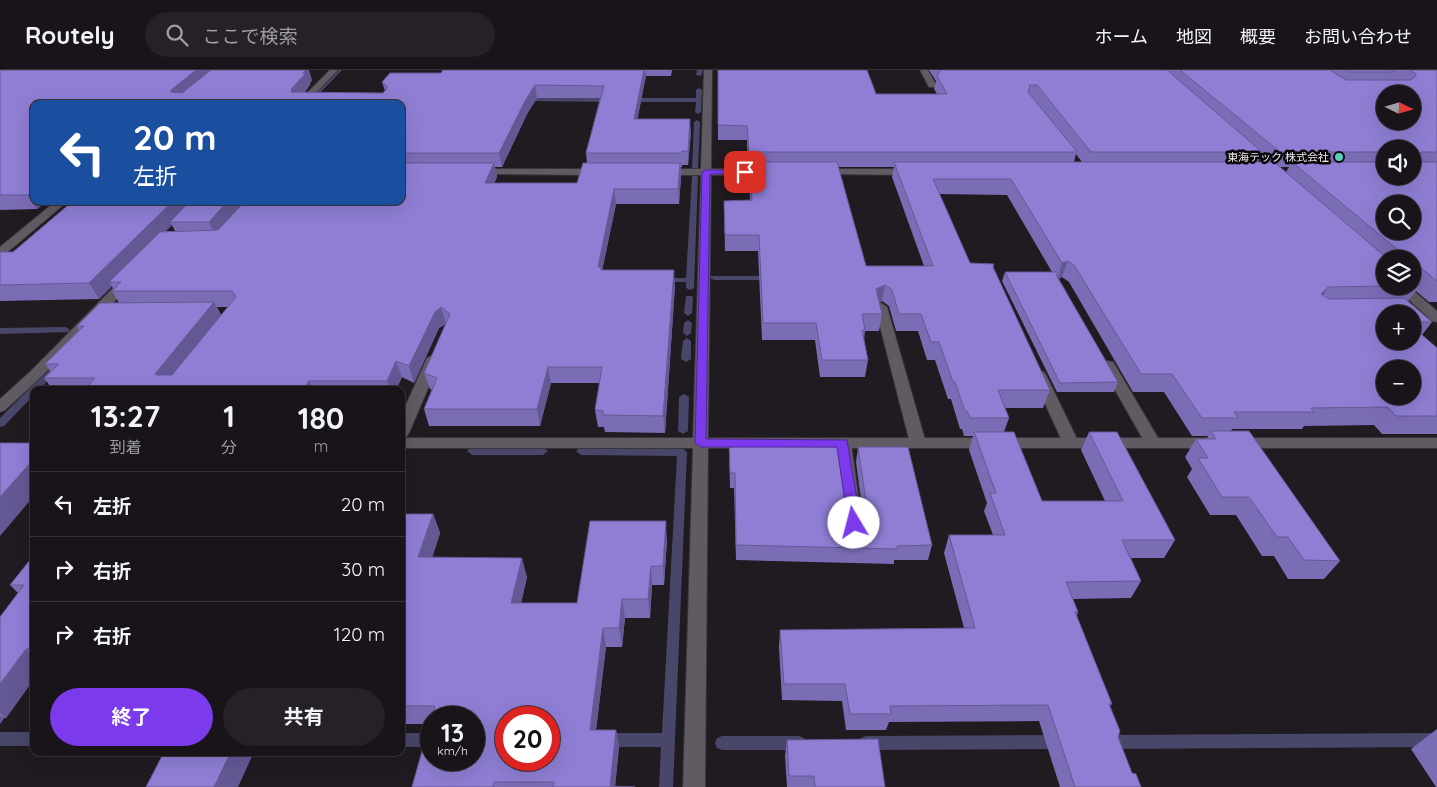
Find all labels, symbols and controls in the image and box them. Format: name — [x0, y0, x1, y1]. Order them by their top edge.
search box — [145, 12, 495, 57]
text: Routely — [25, 20, 115, 50]
icon: search — [163, 21, 191, 49]
text: ここで検索 — [203, 24, 298, 48]
text: ホーム — [1095, 25, 1148, 48]
text: 地図 — [1176, 25, 1212, 48]
text: 概要 — [1240, 25, 1276, 48]
text: お問い合わせ — [1304, 25, 1412, 48]
north arrow — [1376, 85, 1421, 130]
map controls — [1376, 85, 1421, 405]
text: 20 m — [133, 115, 216, 159]
icon: left — [50, 120, 115, 185]
button: sound — [1376, 140, 1421, 185]
place label: 東海テック 株式会社 — [1227, 150, 1329, 164]
pin — [724, 151, 766, 193]
marker: 東海テック 株式会社 — [1333, 151, 1345, 163]
icon: arrive — [731, 158, 759, 186]
text: 左折 — [133, 162, 177, 190]
button: search — [1376, 195, 1421, 240]
button: layers — [1376, 250, 1421, 295]
button: + — [1376, 305, 1421, 350]
button: − — [1376, 360, 1421, 405]
text: 13:27 — [91, 397, 160, 435]
text: 1 — [223, 397, 235, 435]
text: 180 — [298, 399, 344, 437]
text: m — [314, 436, 328, 456]
text: 到着 — [109, 437, 142, 457]
text: 分 — [221, 437, 237, 457]
icon: left — [50, 490, 78, 518]
text: 20 m — [341, 492, 385, 516]
text: 左折 — [93, 494, 131, 518]
position arrow — [827, 496, 879, 548]
icon: right — [50, 555, 78, 583]
text: 30 m — [341, 557, 385, 581]
text: 右折 — [93, 559, 131, 583]
icon: right — [50, 620, 78, 648]
text: 120 m — [334, 622, 385, 646]
text: 右折 — [93, 624, 131, 648]
button: 終了 — [50, 688, 213, 746]
button: 共有 — [223, 688, 385, 746]
speed limit sign: 20 — [495, 706, 560, 771]
text: 13 — [441, 717, 464, 748]
text: km/h — [437, 743, 468, 758]

